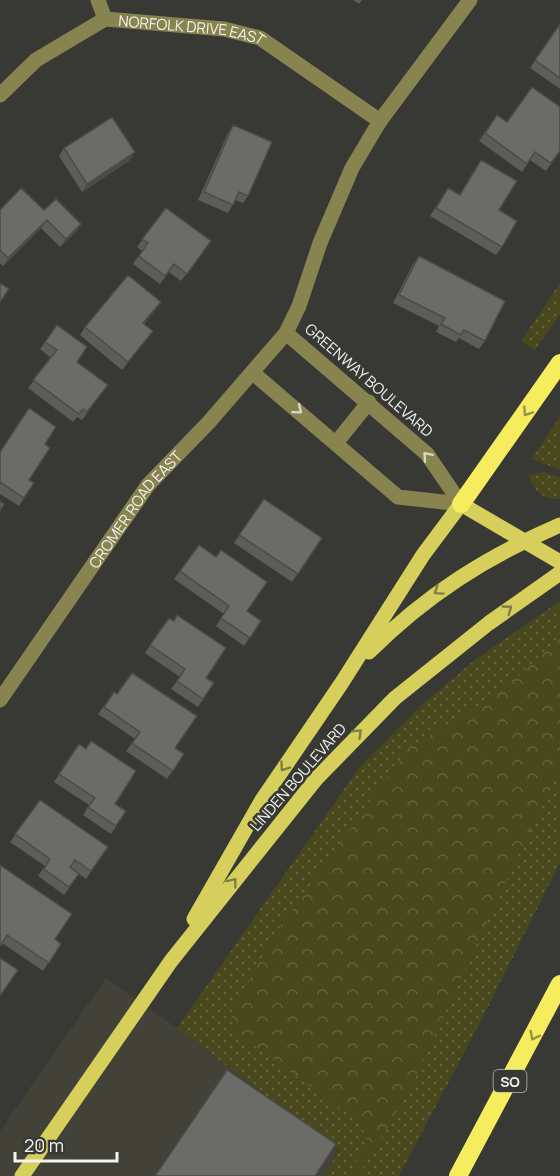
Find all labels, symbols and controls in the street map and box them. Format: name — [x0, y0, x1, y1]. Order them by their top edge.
street label: NORFOLK DRIVE EAST — [118, 10, 270, 49]
street label: GREENWAY BOULEVARD — [300, 318, 438, 442]
one-way arrow — [291, 403, 302, 414]
one-way arrow — [523, 405, 534, 416]
street label: CROMER ROAD EAST — [83, 446, 187, 572]
one-way arrow — [423, 453, 434, 463]
one-way arrow — [433, 584, 444, 595]
one-way arrow — [502, 605, 513, 616]
street label: LINDEN BOULEVARD — [245, 718, 351, 836]
one-way arrow — [352, 729, 362, 740]
one-way arrow — [280, 760, 291, 771]
one-way arrow — [226, 878, 237, 889]
one-way arrow — [529, 1030, 541, 1041]
road number: SO — [494, 1070, 526, 1092]
scale bar — [15, 1125, 117, 1163]
text: 20 m — [24, 1133, 64, 1157]

